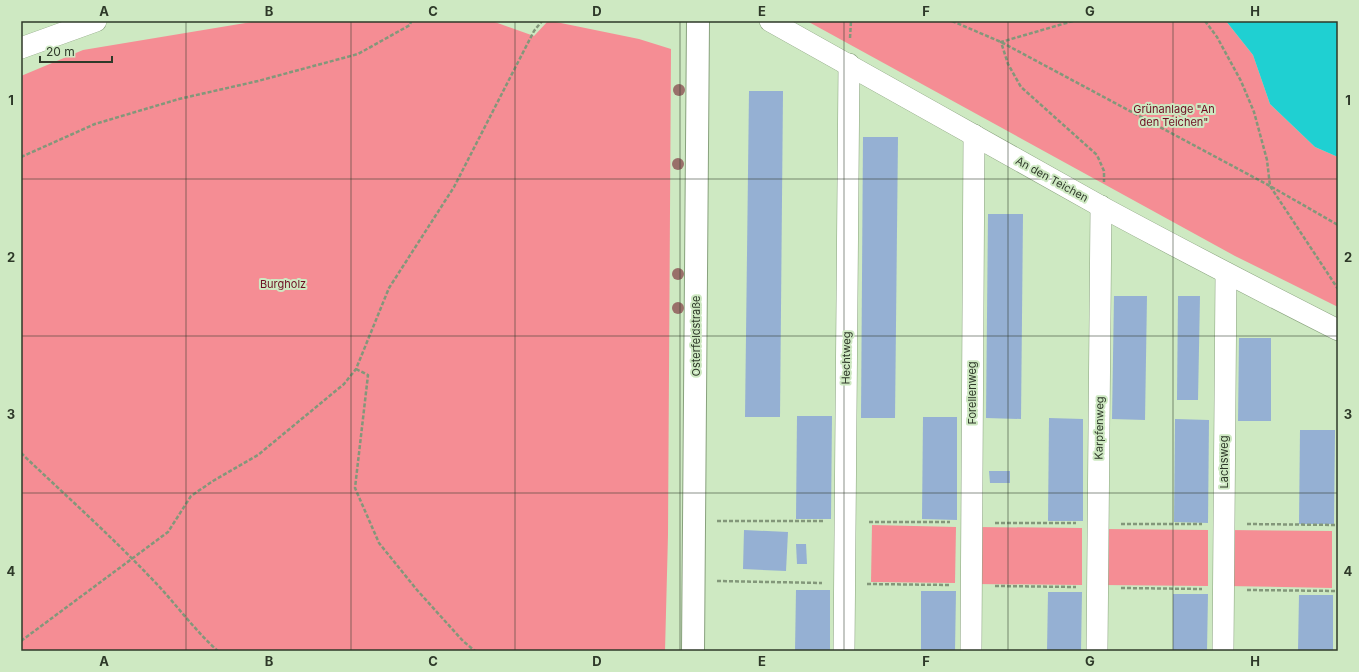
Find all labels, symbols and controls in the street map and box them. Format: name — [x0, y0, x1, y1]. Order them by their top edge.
text: A — [99, 3, 109, 19]
text: B — [265, 3, 274, 19]
text: C — [428, 3, 438, 19]
text: D — [592, 3, 602, 19]
text: E — [758, 3, 766, 19]
text: F — [922, 3, 930, 19]
text: G — [1085, 3, 1095, 19]
text: H — [1250, 3, 1260, 19]
scale bar — [40, 38, 112, 64]
text: 20 m — [46, 44, 75, 59]
text: 1 — [8, 92, 14, 108]
text: 1 — [1345, 92, 1351, 108]
park label: Grünanlage "An den Teichen" — [1133, 102, 1215, 129]
street label: An den Teichen — [1013, 153, 1091, 205]
text: 2 — [7, 249, 15, 265]
text: 2 — [1344, 249, 1352, 265]
park label: Burgholz — [260, 277, 306, 291]
street label: Osterfeldstraße — [689, 296, 703, 376]
street label: Hechtweg — [839, 331, 853, 385]
street label: Forellenweg — [965, 361, 979, 425]
street label: Karpfenweg — [1091, 396, 1107, 460]
text: 3 — [7, 406, 15, 422]
text: 3 — [1344, 406, 1352, 422]
street label: Lachsweg — [1217, 436, 1231, 488]
text: 4 — [7, 563, 16, 579]
text: 4 — [1344, 563, 1353, 579]
text: A — [99, 653, 109, 669]
text: B — [265, 653, 274, 669]
text: C — [428, 653, 438, 669]
text: D — [592, 653, 602, 669]
text: E — [758, 653, 766, 669]
text: F — [922, 653, 930, 669]
text: G — [1085, 653, 1095, 669]
text: H — [1250, 653, 1260, 669]

